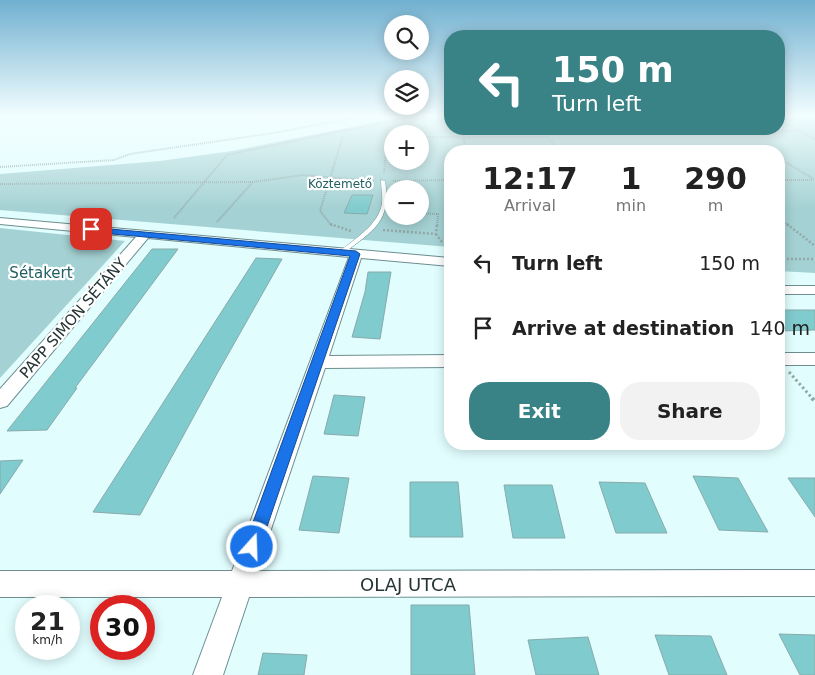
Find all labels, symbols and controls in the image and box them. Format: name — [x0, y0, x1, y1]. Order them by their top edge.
map controls — [384, 15, 429, 225]
button: search — [384, 15, 429, 60]
icon: left — [469, 50, 534, 115]
text: 150 m — [552, 50, 674, 90]
button: layers — [384, 70, 429, 115]
text: Turn left — [552, 91, 641, 116]
button: + — [384, 125, 429, 170]
text: 12:17 — [482, 161, 578, 196]
text: 1 — [620, 161, 641, 196]
text: 290 — [684, 161, 747, 196]
park label: Köztemető — [308, 177, 372, 191]
button: − — [384, 180, 429, 225]
text: Arrival — [504, 196, 556, 215]
text: min — [616, 196, 646, 215]
text: m — [708, 196, 723, 215]
pin — [70, 208, 112, 250]
icon: arrive — [77, 215, 105, 243]
icon: left — [469, 249, 497, 277]
text: Turn left — [512, 252, 603, 274]
text: 150 m — [699, 252, 760, 274]
street label: PAPP SIMON SÉTÁNY — [15, 253, 131, 382]
park label: Sétakert — [9, 264, 73, 282]
icon: arrive — [469, 314, 497, 342]
text: Arrive at destination — [512, 317, 734, 339]
text: 140 m — [749, 317, 810, 339]
button: Exit — [469, 382, 610, 440]
button: Share — [620, 382, 760, 440]
position arrow — [225, 520, 277, 572]
street label: OLAJ UTCA — [360, 574, 457, 595]
speed limit sign: 30 — [90, 595, 155, 660]
text: 21 — [30, 607, 65, 636]
text: km/h — [32, 633, 63, 647]

